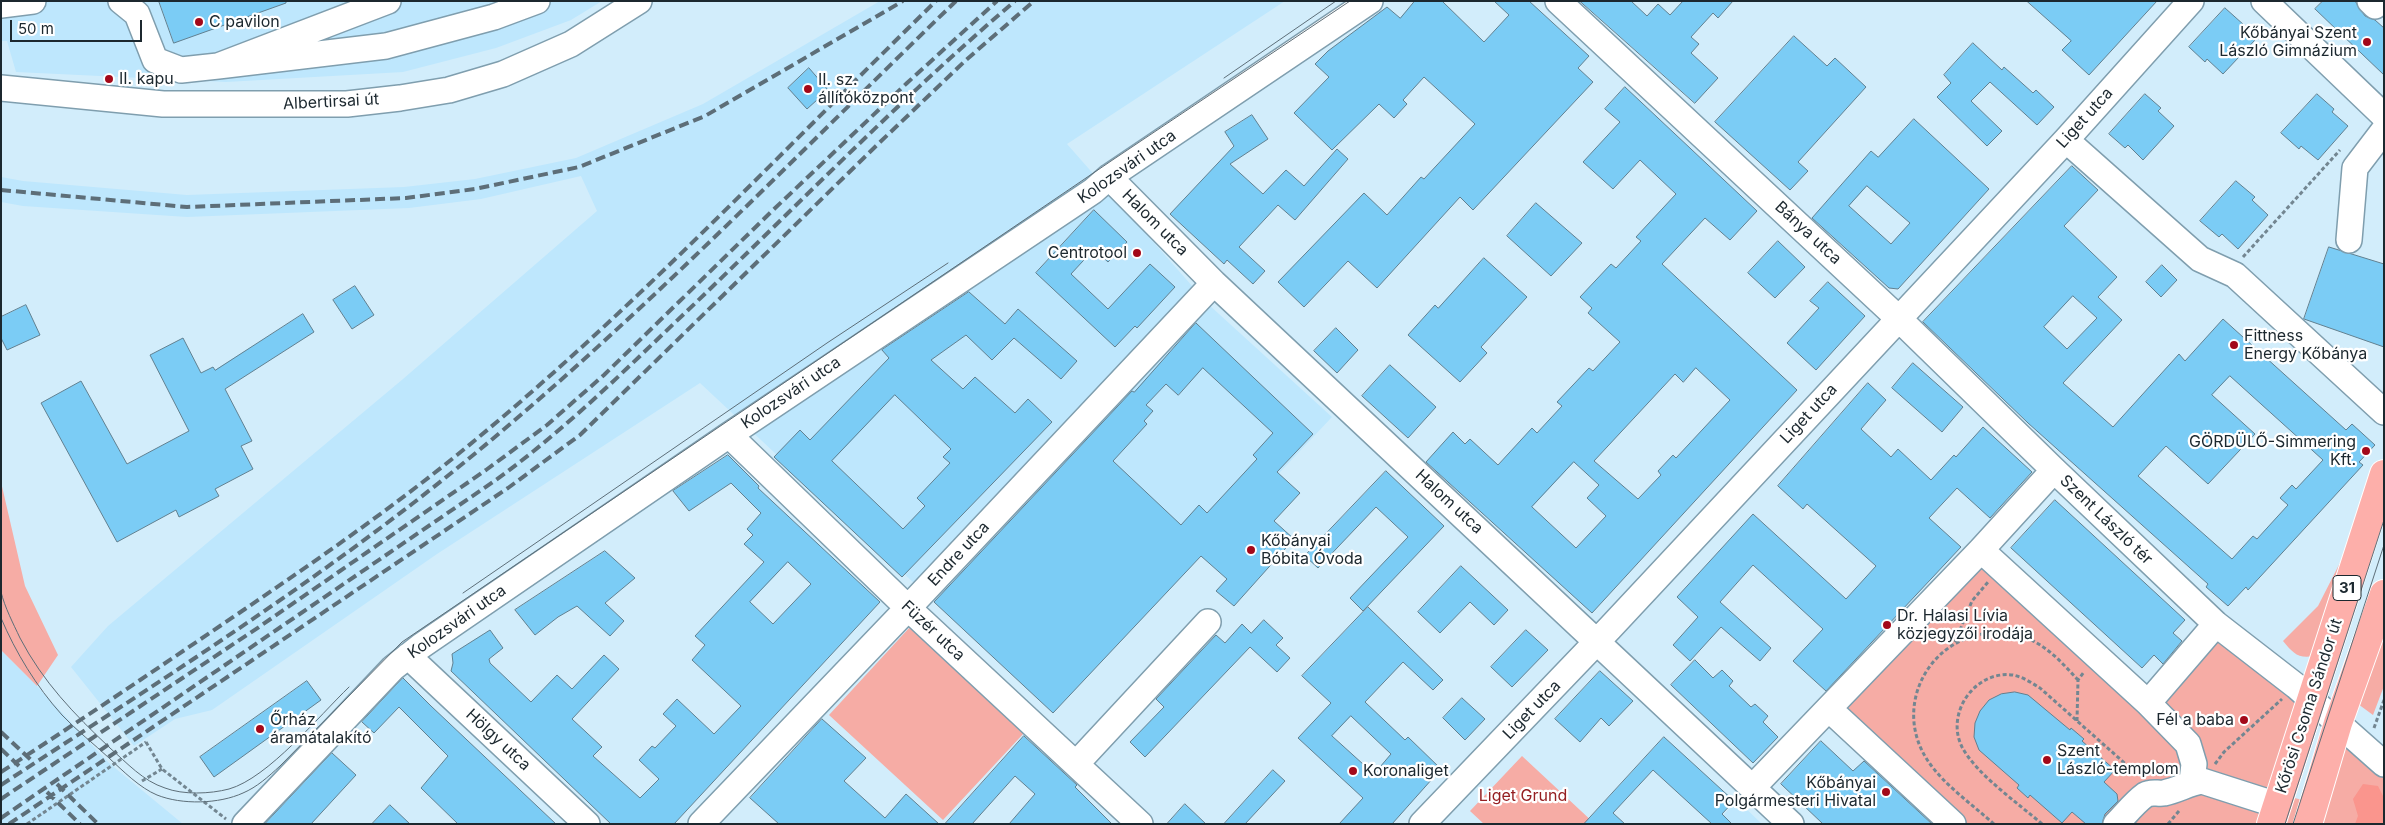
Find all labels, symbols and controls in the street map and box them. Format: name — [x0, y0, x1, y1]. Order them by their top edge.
scale bar — [12, 10, 145, 42]
place label: C pavilon — [209, 12, 280, 32]
marker: C pavilon — [193, 16, 205, 28]
text: 50 m — [18, 19, 54, 38]
place label: Kőbányai Szent László Gimnázium — [2219, 23, 2357, 61]
marker: Kőbányai Szent László Gimnázium — [2361, 36, 2373, 48]
place label: II. kapu — [119, 69, 174, 89]
place label: II. sz. állítóközpont — [818, 70, 914, 108]
marker: II. kapu — [103, 73, 115, 85]
marker: II. sz. állítóközpont — [802, 83, 814, 95]
street label: Liget utca — [2053, 84, 2117, 152]
street label: Albertirsai út — [283, 90, 379, 114]
street label: Kolozsvári utca — [1074, 126, 1180, 208]
street label: Halom utca — [1118, 186, 1192, 260]
street label: Bánya utca — [1771, 197, 1845, 269]
place label: Centrotool — [1048, 243, 1127, 263]
marker: Centrotool — [1131, 247, 1143, 259]
place label: Fittness Energy Kőbánya — [2244, 326, 2367, 364]
marker: Fittness Energy Kőbánya — [2228, 339, 2240, 351]
street label: Kolozsvári utca — [738, 353, 844, 433]
street label: Liget utca — [1777, 380, 1841, 448]
place label: GÖRDÜLŐ-Simmering Kft. — [2189, 432, 2356, 470]
marker: GÖRDÜLŐ-Simmering Kft. — [2360, 445, 2372, 457]
street label: Halom utca — [1411, 466, 1487, 538]
street label: Szent László tér — [2056, 471, 2156, 569]
street label: Endre utca — [924, 518, 994, 590]
place label: Kőbányai Bóbita Óvoda — [1261, 531, 1363, 569]
marker: Kőbányai Bóbita Óvoda — [1245, 544, 1257, 556]
road number: 31 — [2333, 576, 2361, 600]
street label: Kolozsvári utca — [404, 581, 510, 663]
street label: Füzér utca — [897, 597, 969, 665]
place label: Dr. Halasi Lívia közjegyzői irodája — [1897, 606, 2033, 644]
street label: Kőrösi Csoma Sándor út — [2272, 616, 2346, 796]
marker: Dr. Halasi Lívia közjegyzői irodája — [1881, 619, 1893, 631]
street label: Liget utca — [1499, 676, 1565, 744]
street label: Hölgy utca — [462, 705, 534, 775]
place label: Őrház áramátalakító — [270, 710, 371, 748]
place label: Fél a baba — [2156, 710, 2234, 730]
marker: Fél a baba — [2238, 714, 2250, 726]
marker: Őrház áramátalakító — [254, 723, 266, 735]
place label: Szent László-templom — [2057, 741, 2179, 779]
marker: Szent László-templom — [2041, 754, 2053, 766]
place label: Koronaliget — [1363, 761, 1449, 781]
marker: Koronaliget — [1347, 765, 1359, 777]
place label: Kőbányai Polgármesteri Hivatal — [1715, 773, 1876, 811]
park label: Liget Grund — [1479, 786, 1567, 806]
marker: Kőbányai Polgármesteri Hivatal — [1880, 786, 1892, 798]

